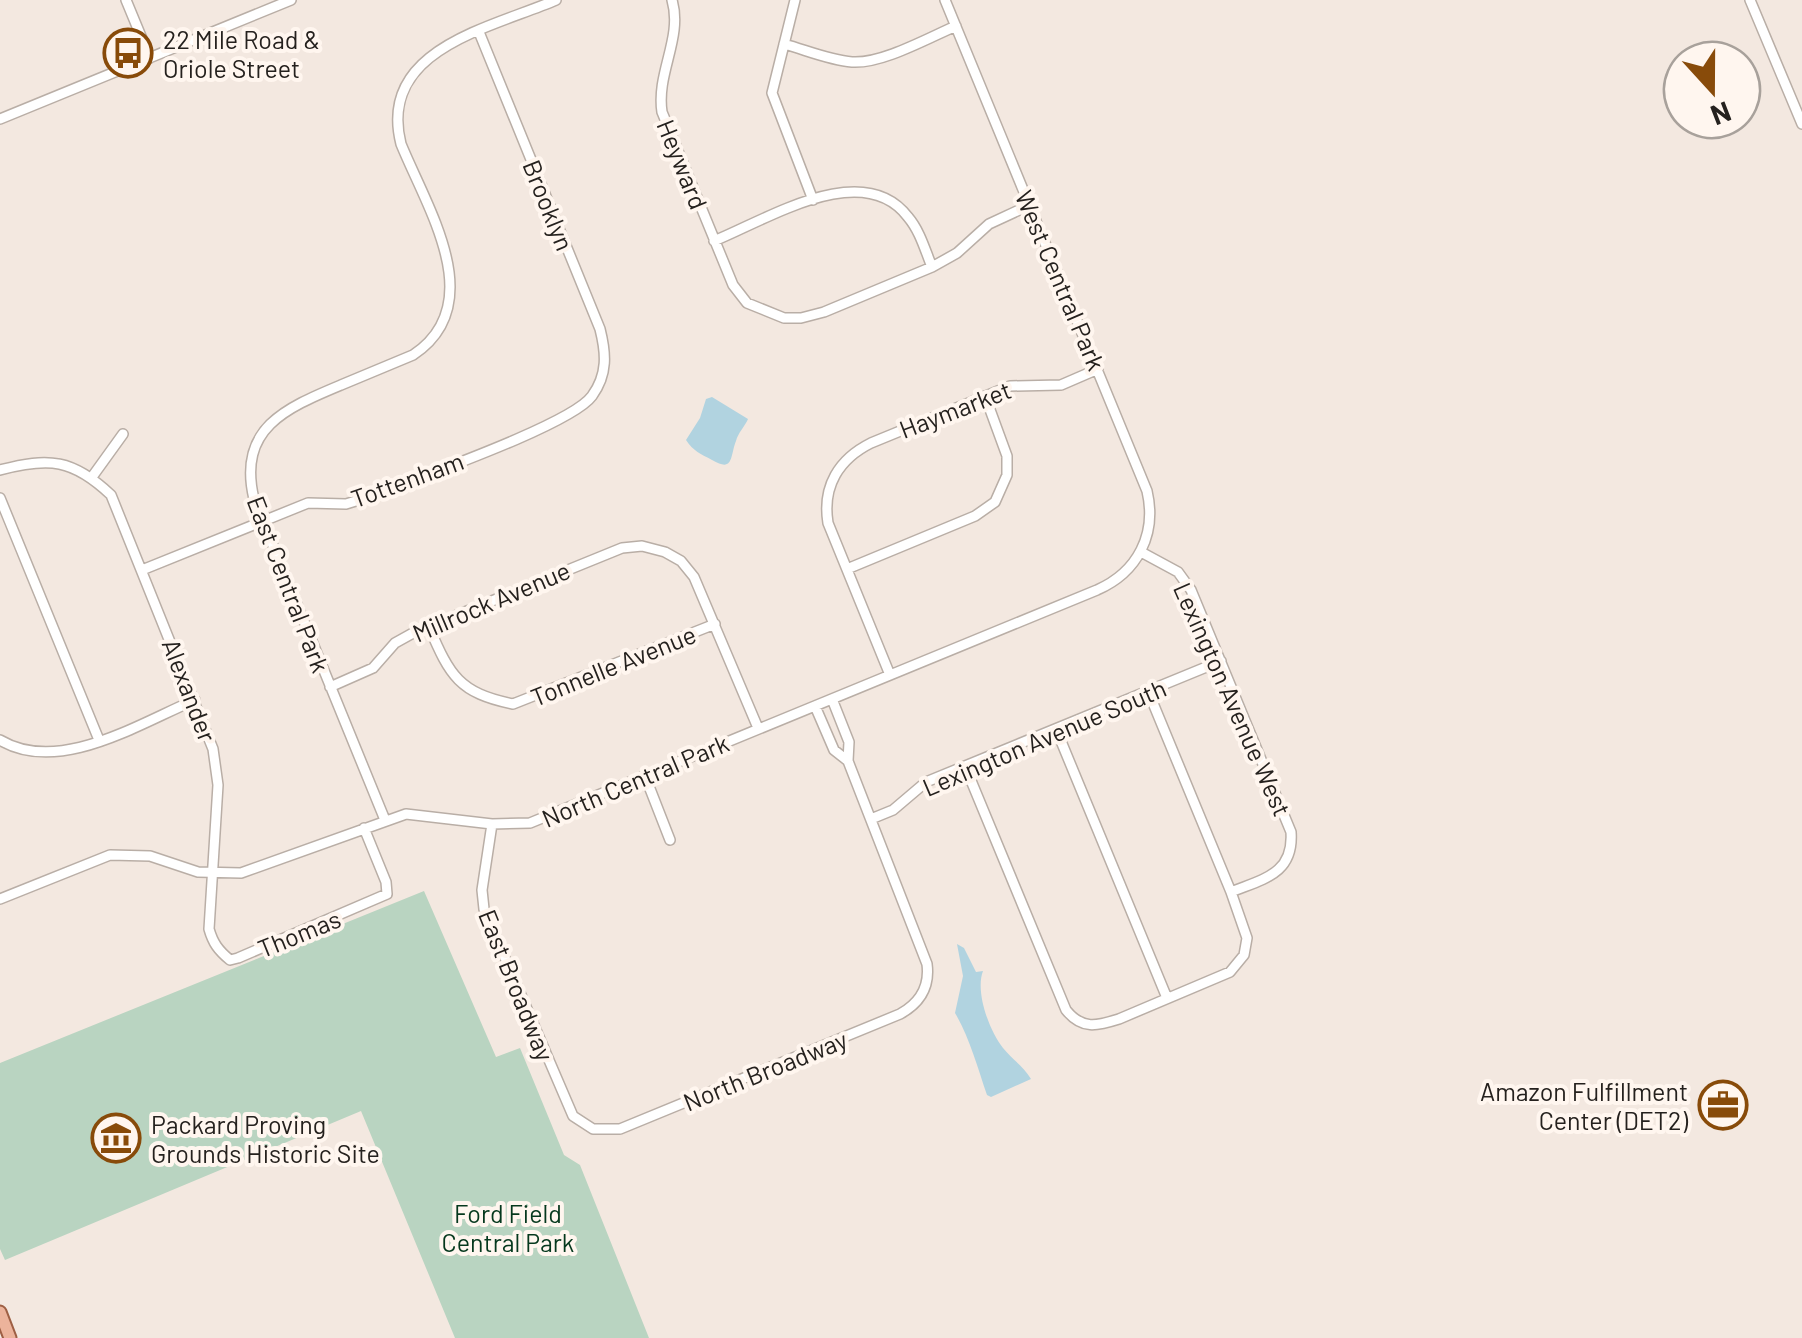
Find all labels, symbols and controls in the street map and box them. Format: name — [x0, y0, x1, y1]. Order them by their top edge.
place label: 22 Mile Road & Oriole Street — [163, 24, 320, 83]
bus stop icon: 22 Mile Road & Oriole Street — [102, 27, 154, 79]
north arrow — [1662, 40, 1762, 140]
text: N — [1707, 95, 1736, 133]
street label: Heyward — [651, 115, 715, 213]
street label: Brooklyn — [517, 155, 581, 255]
street label: West Central Park — [1010, 185, 1112, 375]
street label: Haymarket — [895, 374, 1015, 444]
street label: Tottenham — [347, 445, 467, 513]
street label: East Central Park — [242, 491, 336, 677]
street label: Millrock Avenue — [408, 554, 574, 648]
street label: Lexington Avenue West — [1168, 578, 1298, 820]
street label: Tonnelle Avenue — [526, 618, 700, 712]
street label: Alexander — [157, 634, 223, 746]
street label: Lexington Avenue South — [918, 672, 1170, 802]
street label: North Central Park — [537, 727, 733, 833]
street label: Thomas — [253, 903, 345, 963]
street label: East Broadway — [473, 905, 561, 1065]
street label: North Broadway — [679, 1023, 851, 1117]
place label: Amazon Fulfillment Center (DET2) — [1480, 1076, 1688, 1135]
office icon: Amazon Fulfillment Center (DET2) — [1697, 1079, 1749, 1131]
place label: Packard Proving Grounds Historic Site — [151, 1109, 380, 1168]
museum icon: Packard Proving Grounds Historic Site — [90, 1112, 142, 1164]
park label: Ford Field Central Park — [442, 1198, 574, 1257]

